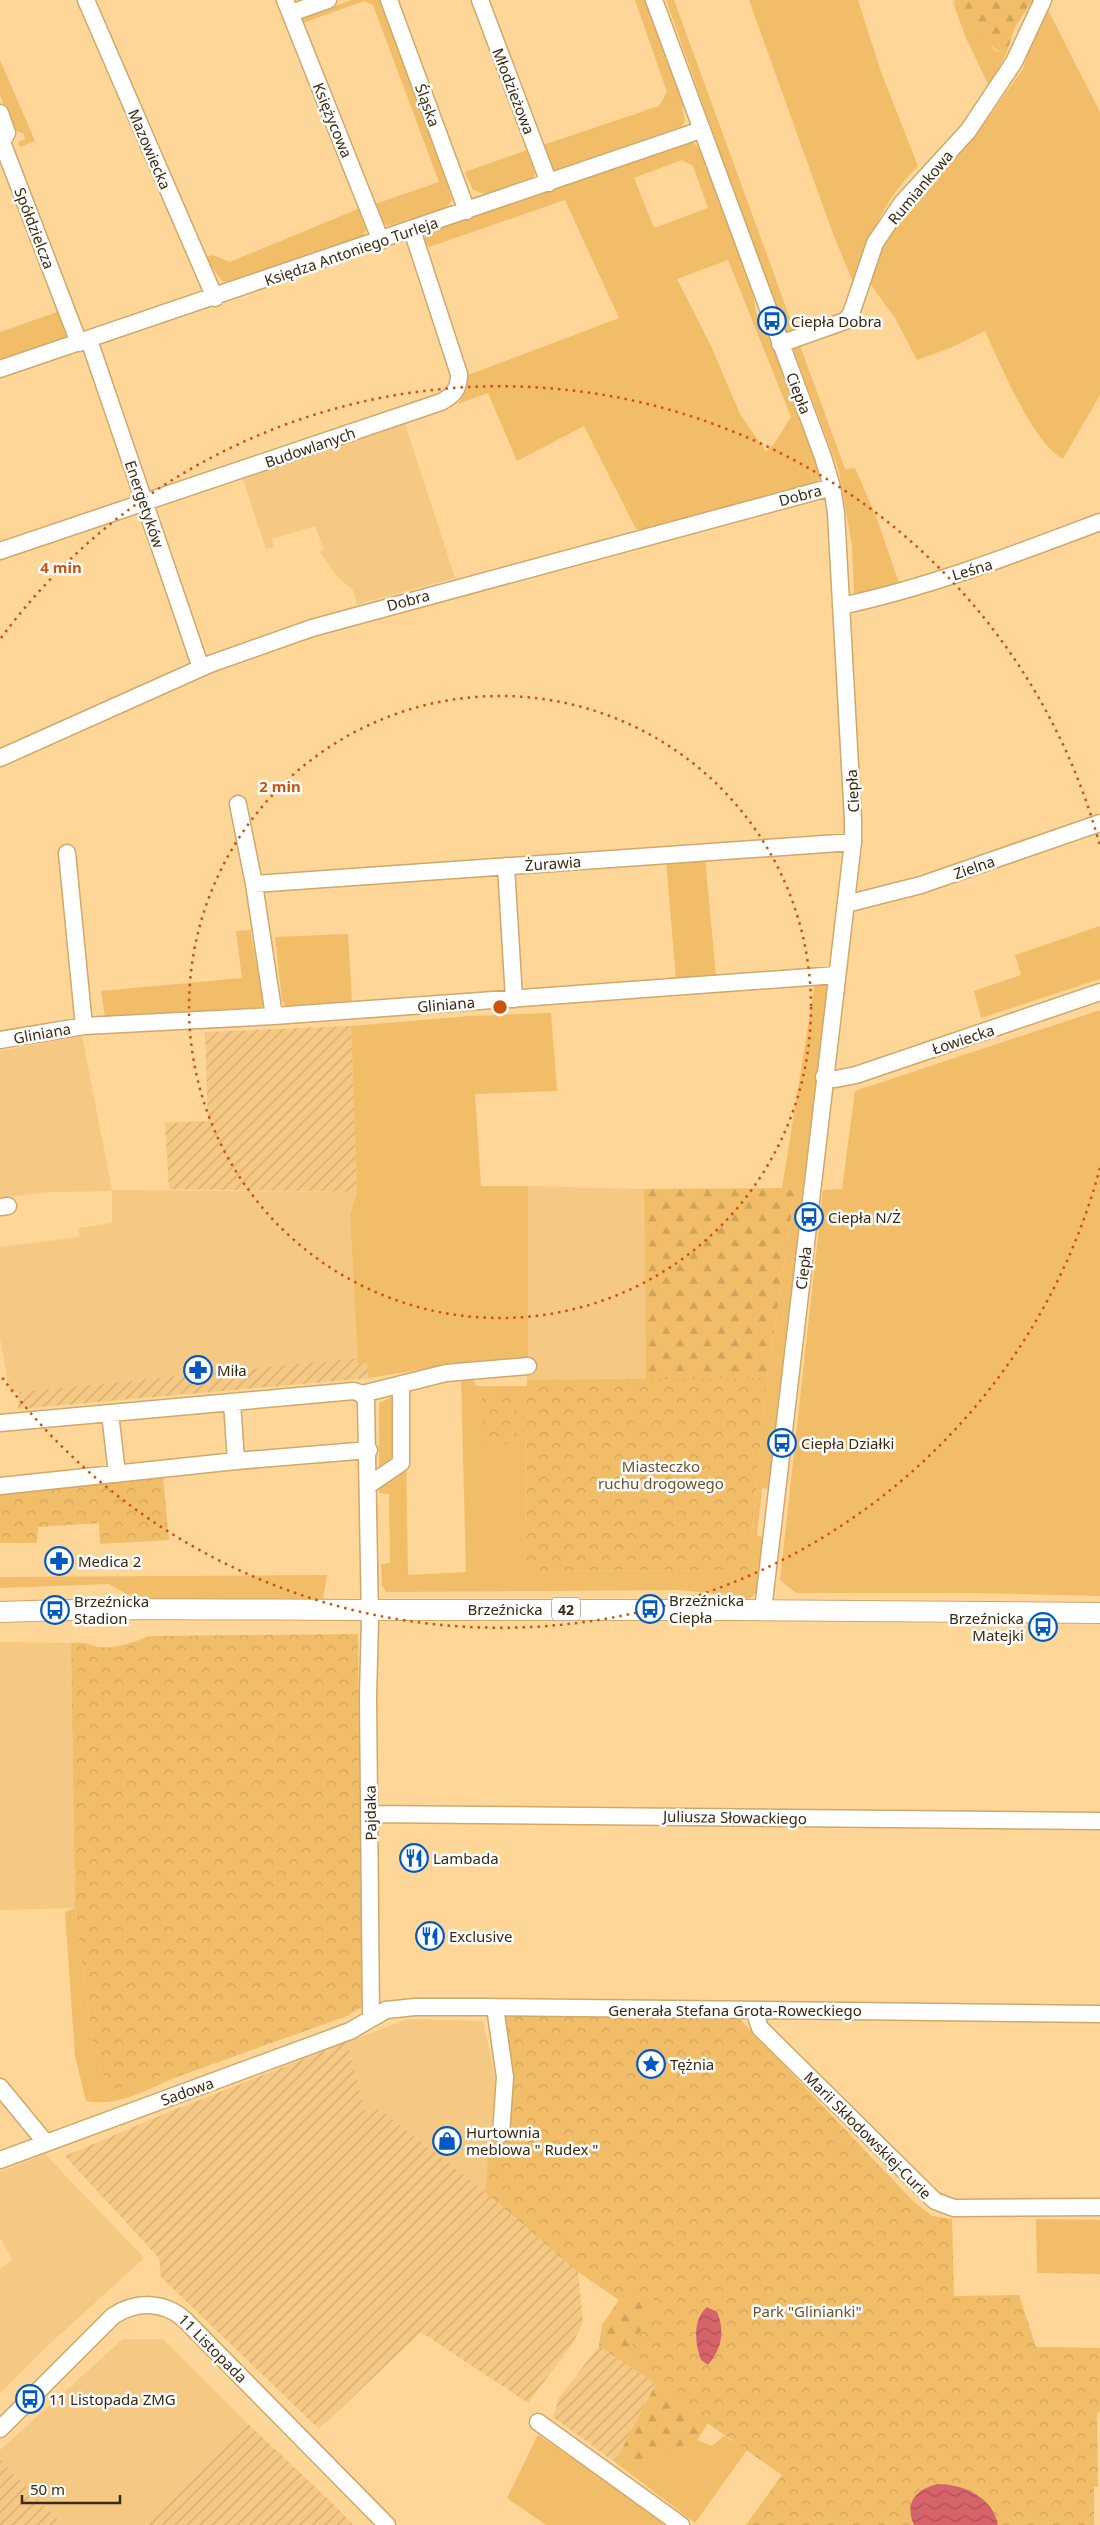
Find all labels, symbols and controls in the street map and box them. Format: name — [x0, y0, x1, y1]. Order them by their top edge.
street label: Młodzieżowa — [488, 45, 540, 137]
street label: Księżycowa — [309, 79, 357, 161]
street label: Śląska — [411, 81, 445, 129]
street label: Mazowiecka — [124, 106, 176, 192]
street label: Rumiankowa — [883, 146, 957, 228]
street label: Spółdzielcza — [10, 184, 60, 272]
street label: Księdza Antoniego Turleja — [262, 212, 440, 290]
bus stop icon: Ciepła Dobra — [757, 306, 787, 336]
place label: Ciepła Dobra — [791, 311, 882, 331]
street label: Ciepła — [782, 369, 816, 417]
street label: Budowlanych — [262, 422, 358, 472]
street label: Energetyków — [121, 458, 169, 551]
street label: Dobra — [776, 480, 824, 510]
street label: Leśna — [949, 553, 995, 585]
text: 4 min — [40, 557, 82, 577]
street label: Dobra — [384, 585, 432, 615]
street label: Ciepła — [841, 769, 863, 813]
text: 2 min — [259, 776, 301, 796]
street label: Żurawia — [524, 851, 582, 875]
street label: Zielna — [951, 851, 997, 883]
street label: Gliniana — [416, 992, 476, 1016]
centre of rings — [491, 998, 509, 1016]
street label: Gliniana — [12, 1018, 72, 1048]
street label: Łowiecka — [929, 1020, 997, 1058]
bus stop icon: Ciepła N/Ż — [794, 1202, 824, 1232]
place label: Ciepła N/Ż — [828, 1207, 901, 1227]
street label: Ciepła — [790, 1245, 816, 1291]
pharmacy icon: Miła — [183, 1355, 213, 1385]
place label: Miła — [217, 1360, 247, 1380]
bus stop icon: Ciepła Działki — [767, 1428, 797, 1458]
place label: Ciepła Działki — [801, 1433, 894, 1453]
park label: Miasteczko ruchu drogowego — [598, 1456, 724, 1493]
pharmacy icon: Medica 2 — [44, 1546, 74, 1576]
place label: Medica 2 — [78, 1551, 141, 1571]
place label: Brzeźnicka Ciepła — [669, 1590, 744, 1627]
place label: Brzeźnicka Stadion — [74, 1591, 149, 1628]
bus stop icon: Brzeźnicka Ciepła — [635, 1594, 665, 1624]
bus stop icon: Brzeźnicka Stadion — [40, 1595, 70, 1625]
road number: 42 — [552, 1598, 580, 1620]
street label: Brzeźnicka — [467, 1599, 543, 1619]
place label: Brzeźnicka Matejki — [949, 1608, 1024, 1645]
bus stop icon: Brzeźnicka Matejki — [1028, 1612, 1058, 1642]
street label: Pajdaka — [360, 1785, 380, 1841]
street label: Juliusza Słowackiego — [661, 1806, 807, 1828]
restaurant icon: Lambada — [399, 1843, 429, 1873]
place label: Lambada — [433, 1848, 499, 1868]
restaurant icon: Exclusive — [415, 1921, 445, 1951]
place label: Exclusive — [449, 1926, 512, 1946]
street label: Generała Stefana Grota-Roweckiego — [608, 2000, 862, 2020]
place icon: Tężnia — [636, 2049, 666, 2079]
place label: Tężnia — [670, 2054, 714, 2074]
street label: Marii Skłodowskiej-Curie — [800, 2067, 936, 2203]
street label: Sadowa — [158, 2072, 216, 2110]
place label: Hurtownia meblowa " Rudex " — [466, 2122, 598, 2159]
shop icon: Hurtownia meblowa " Rudex " — [432, 2126, 462, 2156]
park label: Park "Glinianki" — [752, 2301, 862, 2321]
street label: 11 Listopada — [174, 2309, 252, 2387]
bus stop icon: 11 Listopada ZMG — [15, 2384, 45, 2414]
place label: 11 Listopada ZMG — [49, 2389, 176, 2409]
scale bar — [22, 2472, 120, 2504]
text: 50 m — [30, 2479, 65, 2499]

